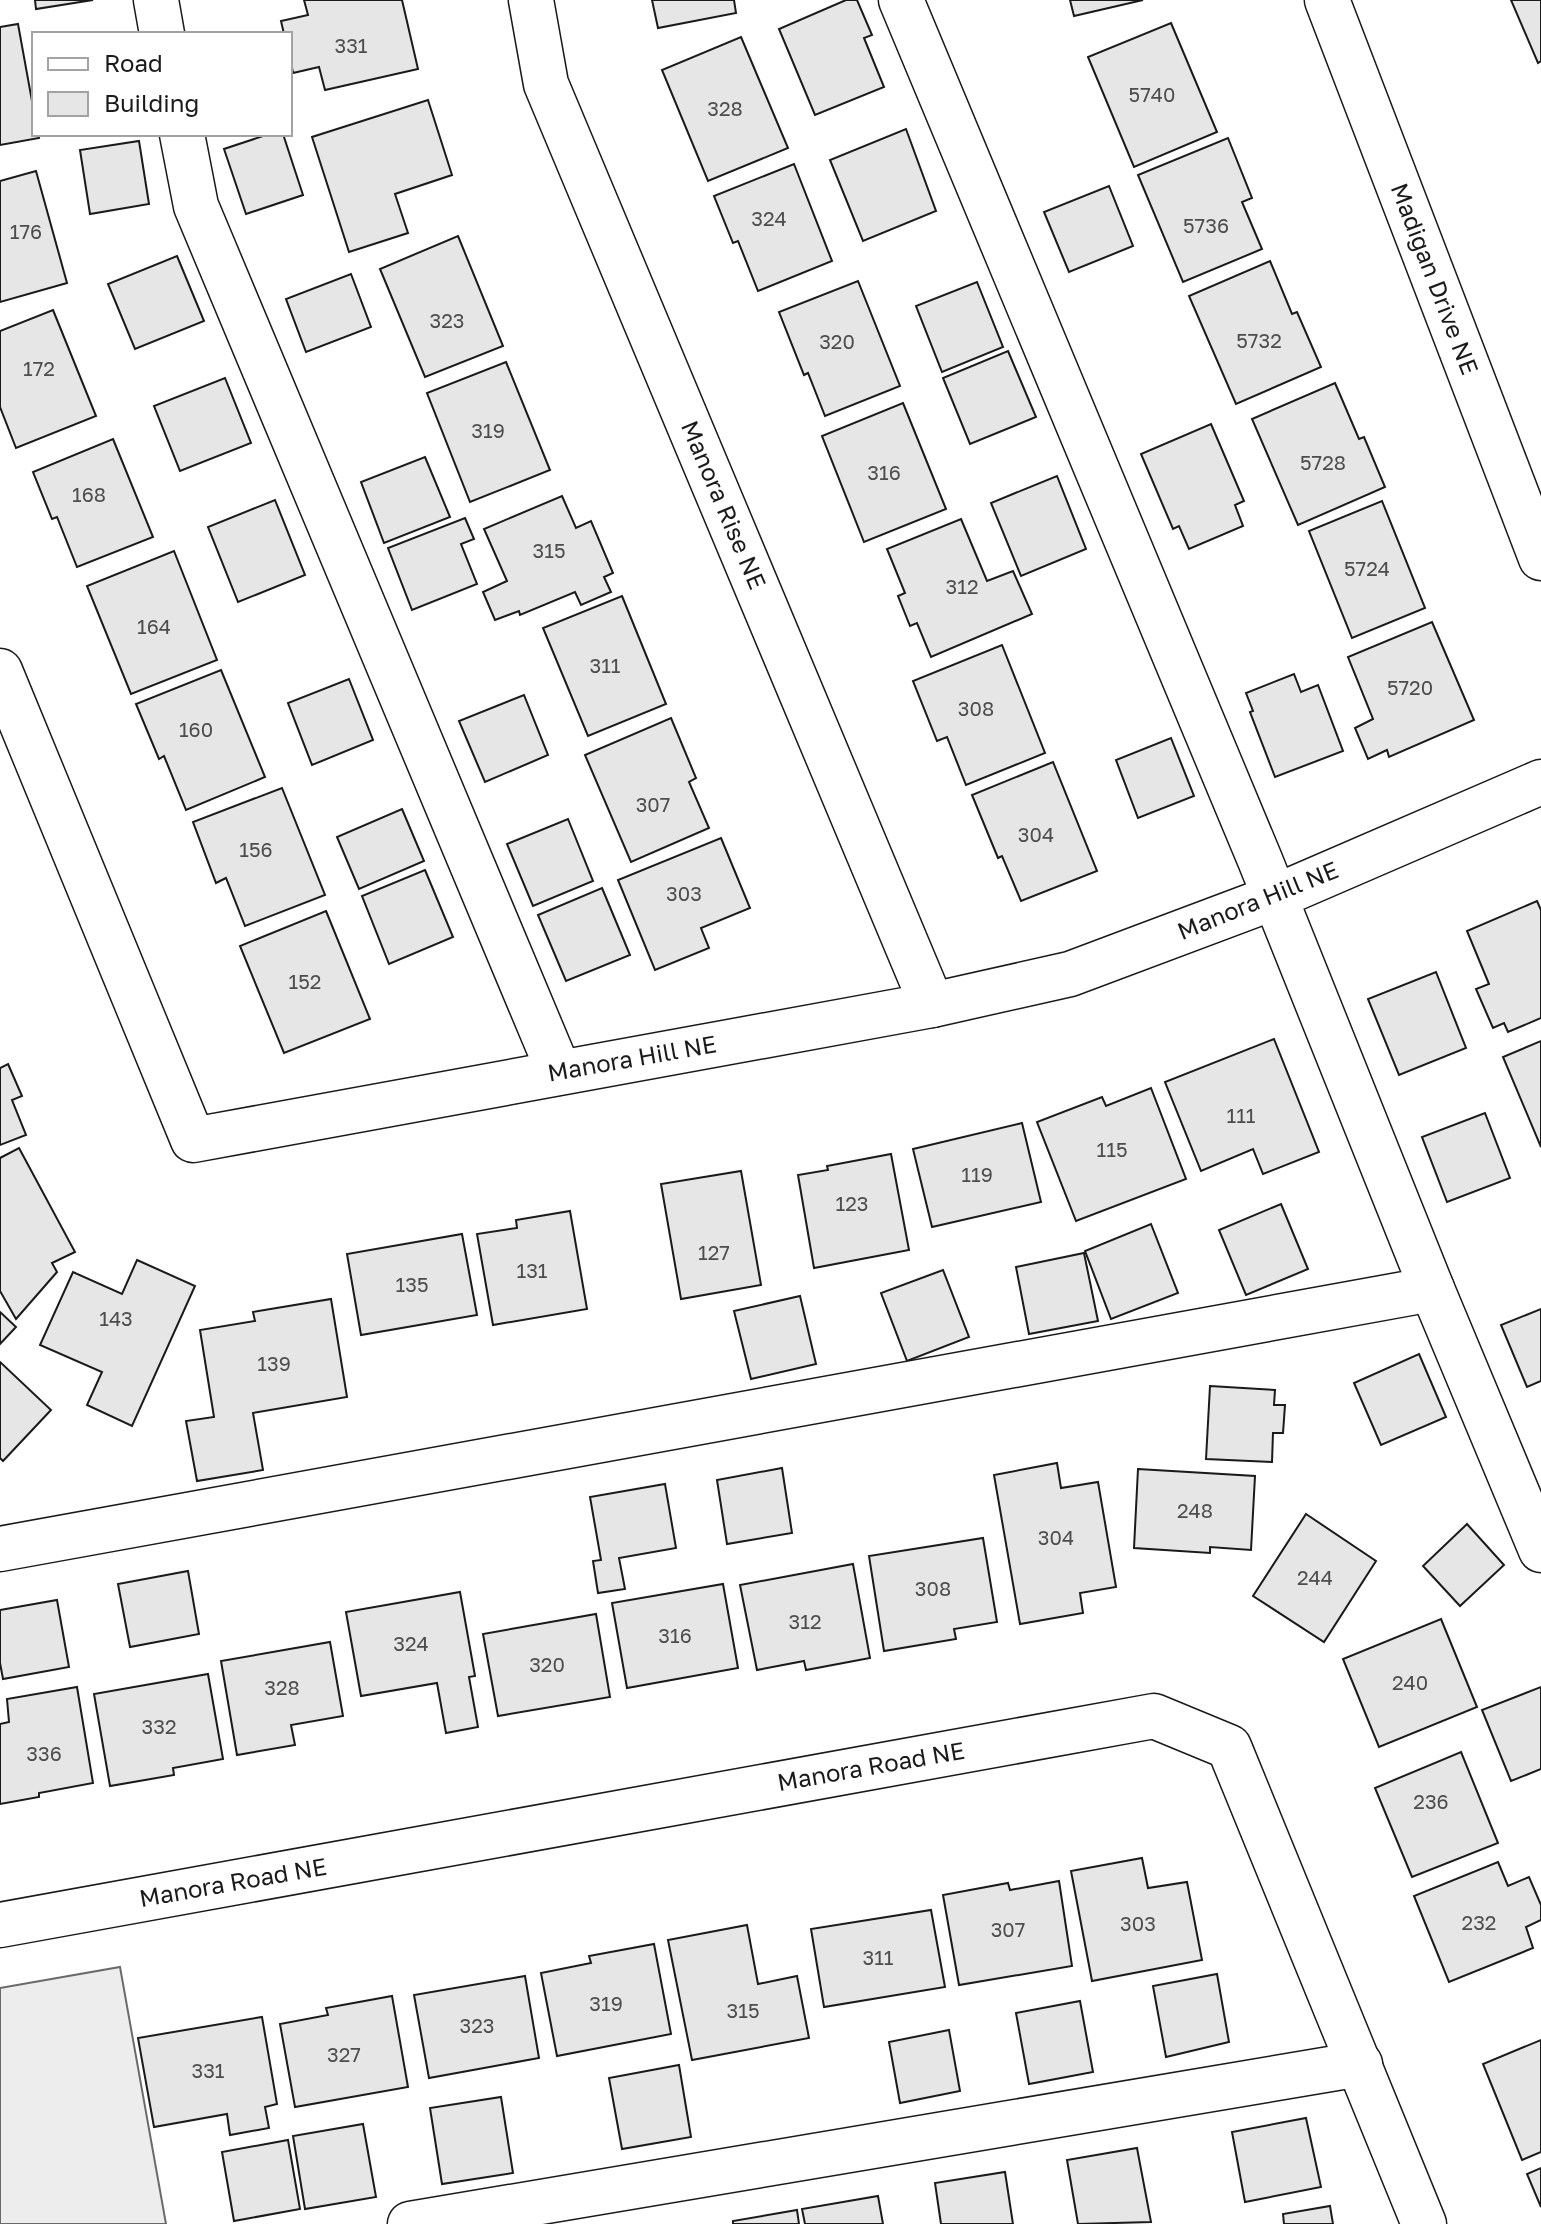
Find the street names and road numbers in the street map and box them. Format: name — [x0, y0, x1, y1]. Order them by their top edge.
street label: Madigan Drive NE — [1386, 179, 1485, 378]
street label: Manora Rise NE — [676, 416, 773, 593]
street label: Manora Hill NE — [1173, 854, 1342, 945]
street label: Manora Hill NE — [545, 1028, 718, 1087]
street label: Manora Road NE — [775, 1735, 967, 1796]
street label: Manora Road NE — [137, 1851, 329, 1912]

